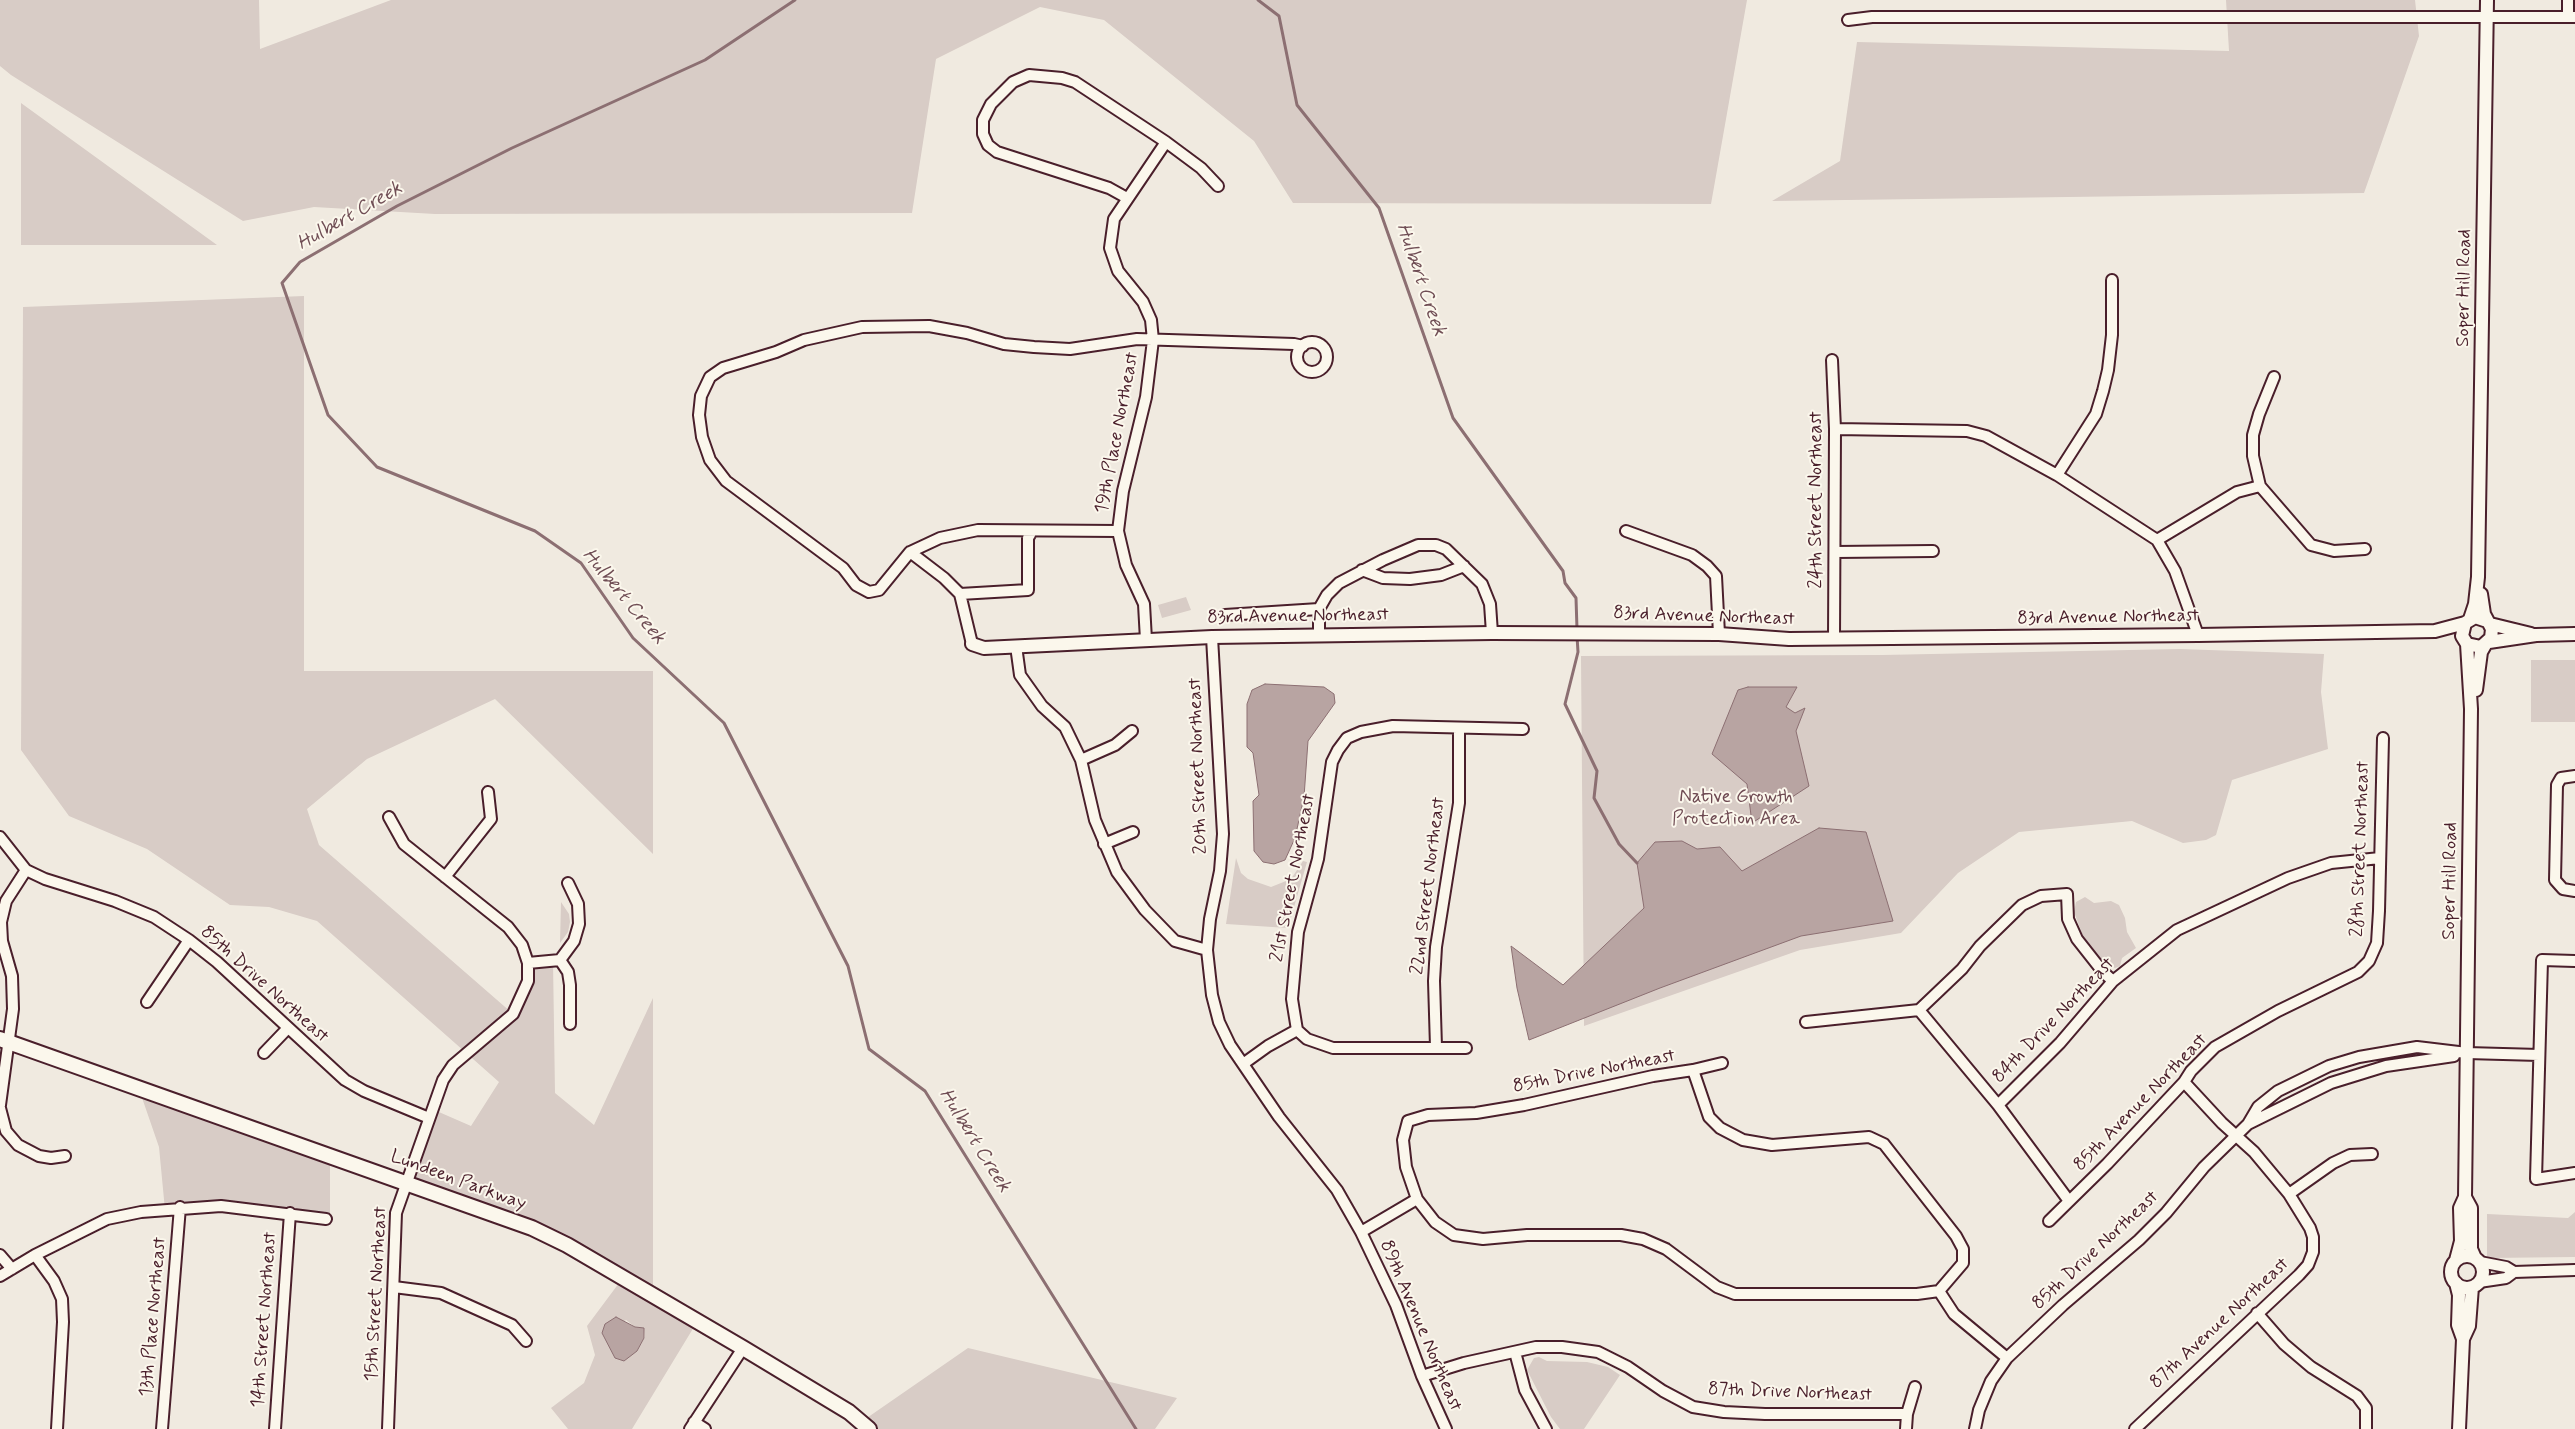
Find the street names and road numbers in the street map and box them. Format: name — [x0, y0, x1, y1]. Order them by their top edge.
street label: Soper Hill Road — [2453, 229, 2477, 347]
street label: 19th Place Northeast — [1091, 350, 1145, 516]
street label: 24th Street Northeast — [1806, 411, 1828, 589]
street label: 83rd Avenue Northeast — [1613, 602, 1795, 632]
street label: 83rd Avenue Northeast — [1207, 604, 1389, 630]
street label: 83rd Avenue Northeast — [2017, 605, 2199, 631]
street label: 20th Street Northeast — [1185, 677, 1213, 855]
street label: 28th Street Northeast — [2347, 761, 2375, 937]
street label: 21st Street Northeast — [1266, 792, 1322, 964]
street label: 22nd Street Northeast — [1407, 796, 1451, 976]
street label: Soper Hill Road — [2439, 822, 2463, 940]
street label: 85th Drive Northeast — [195, 921, 333, 1049]
street label: 84th Drive Northeast — [1988, 953, 2120, 1089]
street label: 85th Avenue Northeast — [2069, 1029, 2213, 1177]
street label: 85th Drive Northeast — [1511, 1045, 1677, 1099]
street label: Lundeen Parkway — [387, 1146, 529, 1216]
street label: 85th Drive Northeast — [2028, 1186, 2164, 1316]
street label: 15th Street Northeast — [361, 1206, 393, 1382]
street label: 14th Street Northeast — [247, 1231, 283, 1409]
street label: 13th Place Northeast — [136, 1236, 172, 1398]
street label: 89th Avenue Northeast — [1374, 1237, 1466, 1415]
street label: 87th Avenue Northeast — [2146, 1254, 2294, 1394]
street label: 87th Drive Northeast — [1708, 1379, 1872, 1407]

